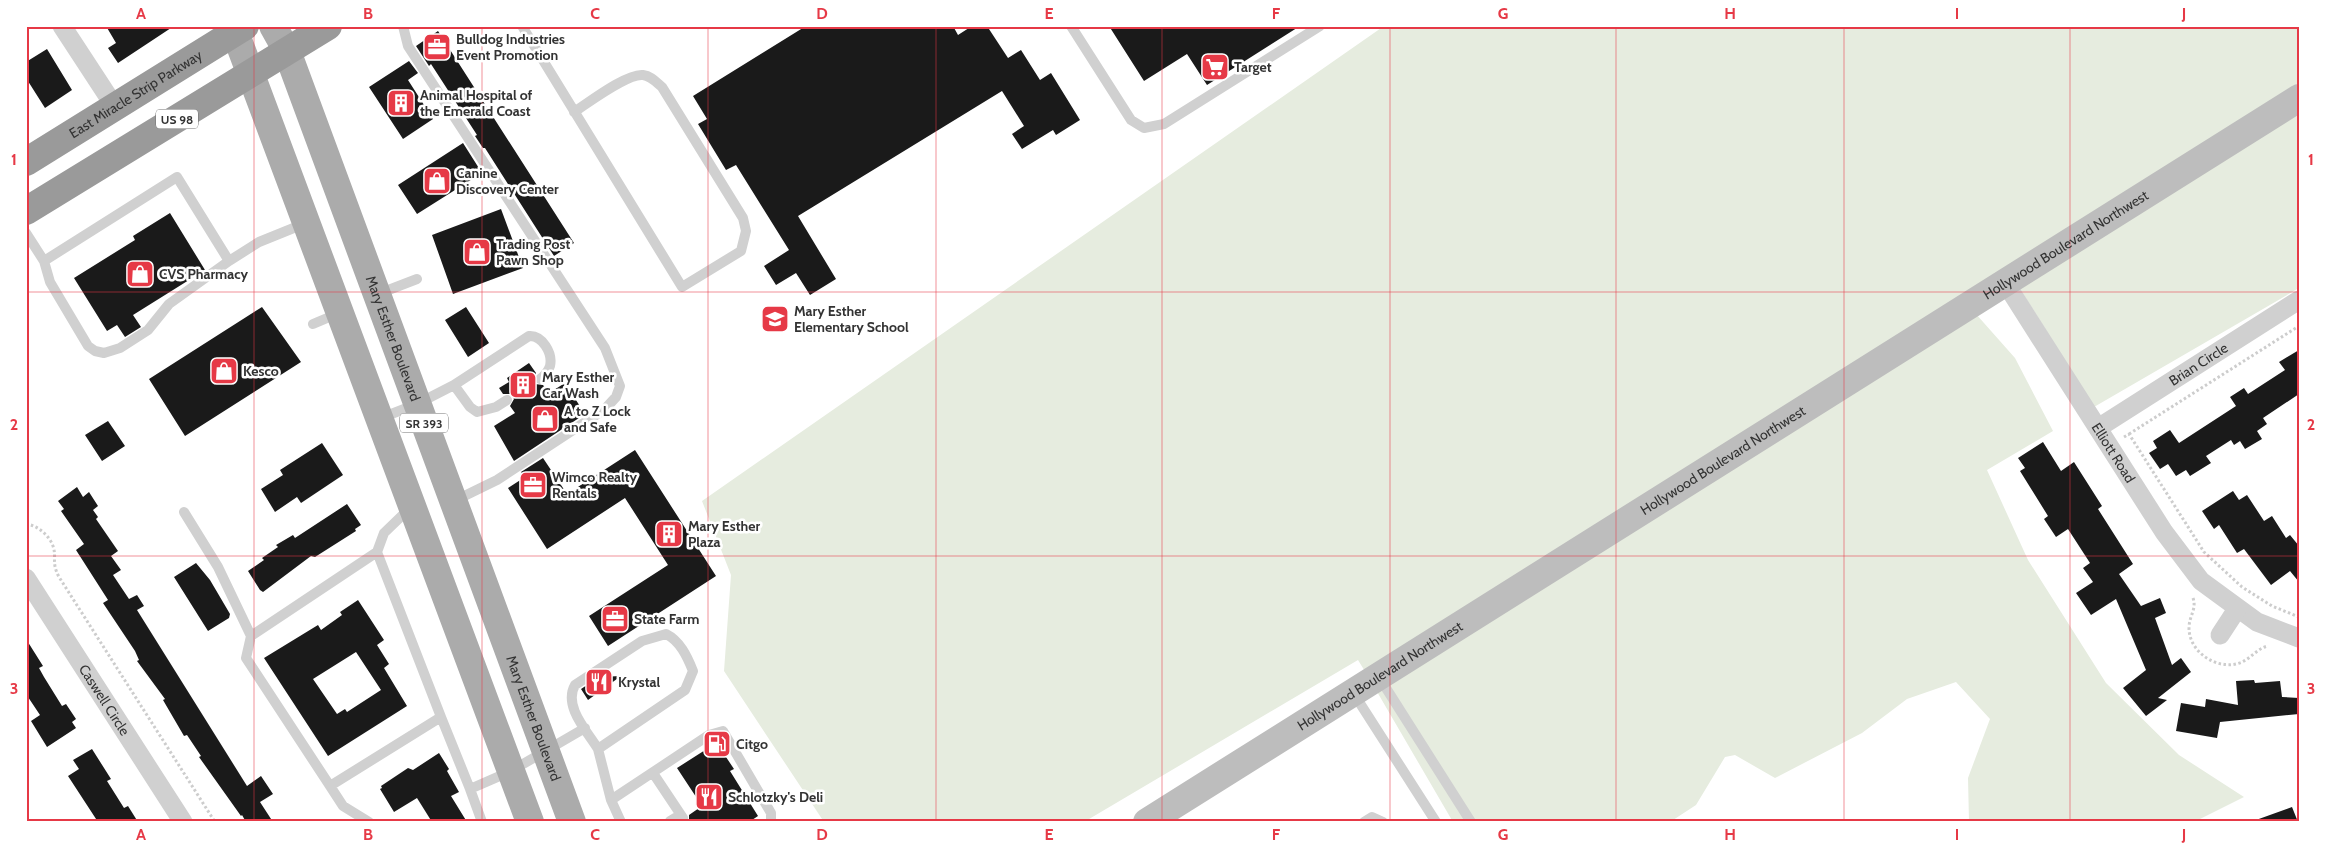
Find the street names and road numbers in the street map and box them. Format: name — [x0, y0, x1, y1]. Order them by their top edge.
street label: East Miracle Strip Parkway — [66, 46, 205, 142]
road number: US 98 — [156, 110, 198, 128]
street label: Hollywood Boulevard Northwest — [1980, 186, 2152, 303]
street label: Mary Esther Boulevard — [362, 273, 425, 404]
street label: Brian Circle — [2166, 339, 2231, 390]
street label: Hollywood Boulevard Northwest — [1637, 401, 1809, 519]
road number: SR 393 — [400, 413, 448, 432]
street label: Elliott Road — [2088, 419, 2139, 486]
street label: Hollywood Boulevard Northwest — [1294, 617, 1466, 734]
street label: Mary Esther Boulevard — [502, 653, 565, 784]
street label: Caswell Circle — [75, 661, 134, 739]

